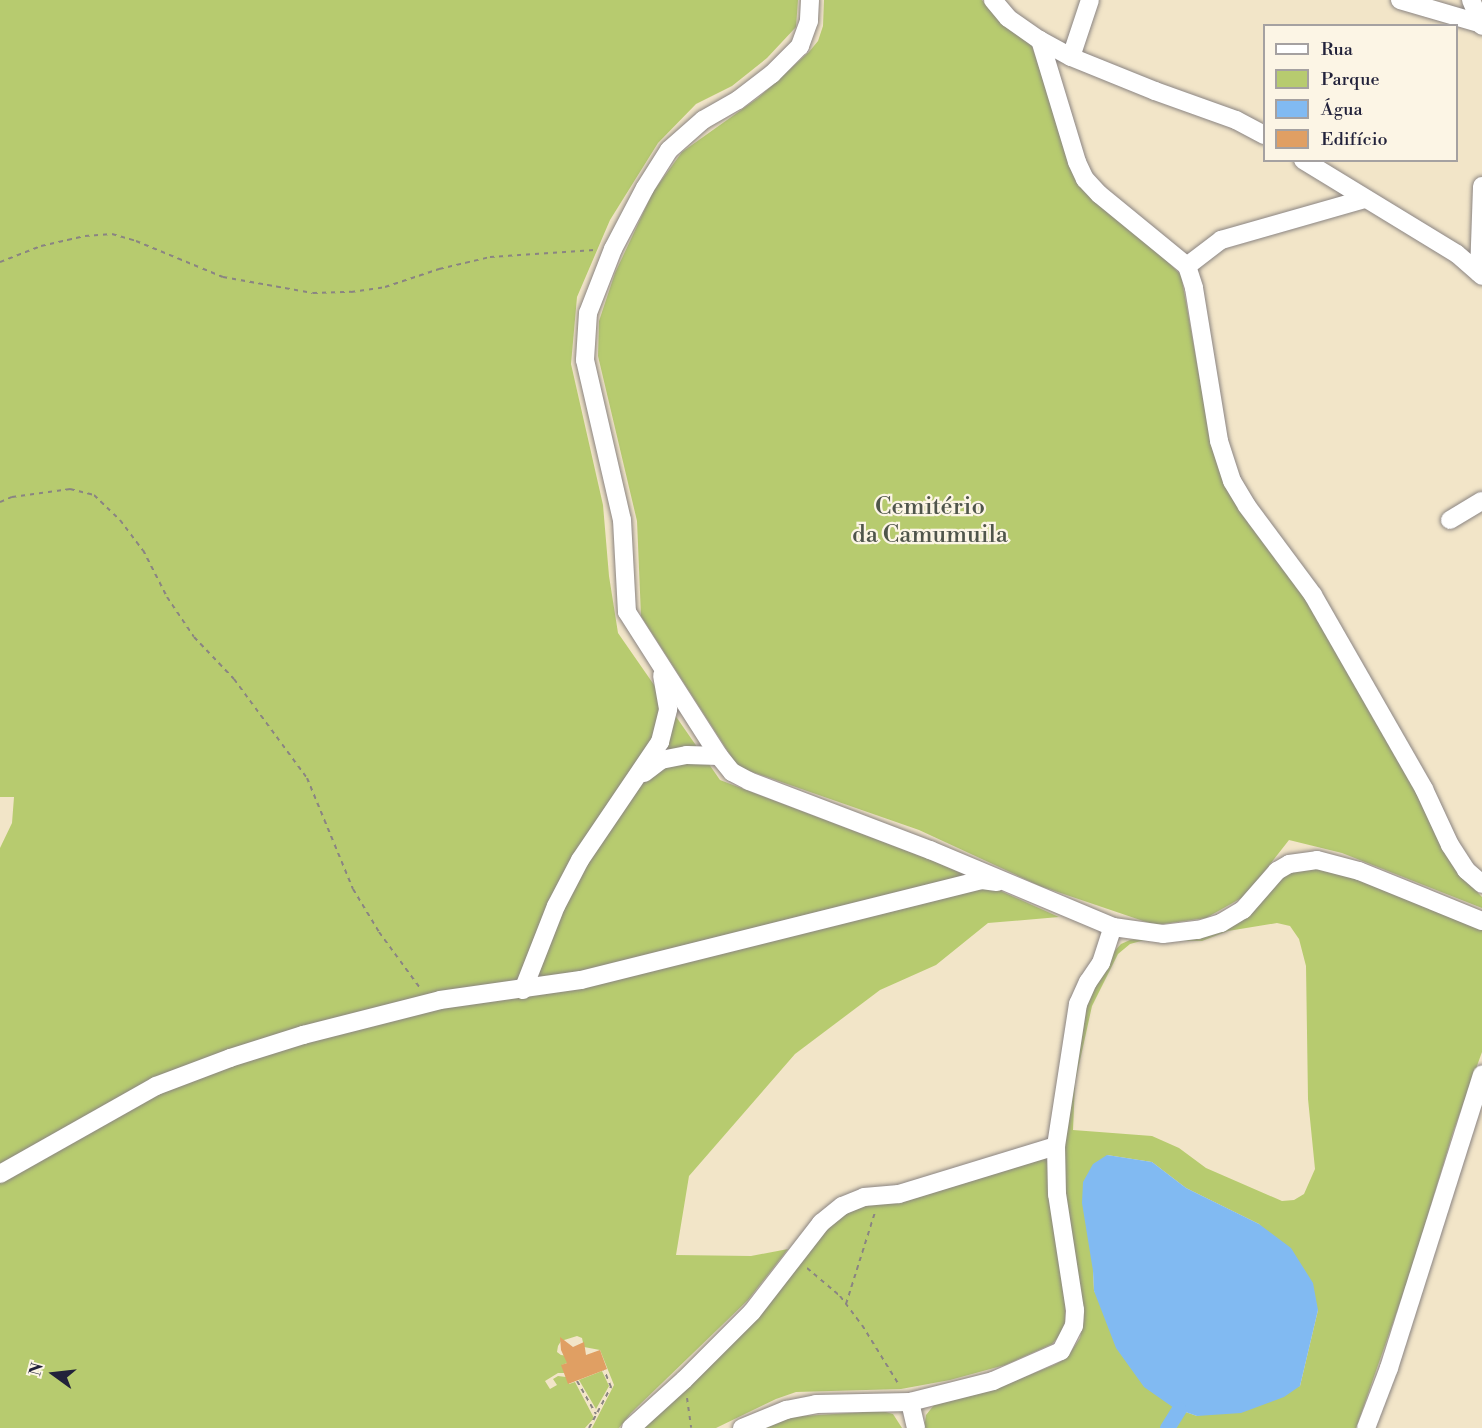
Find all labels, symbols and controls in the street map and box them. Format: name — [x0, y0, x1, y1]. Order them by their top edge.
legend — [1263, 24, 1458, 162]
text: Rua — [1321, 38, 1353, 61]
text: Parque — [1321, 68, 1380, 91]
text: Água — [1321, 98, 1363, 121]
text: Edifício — [1321, 128, 1388, 151]
park label: Cemitério da Camumuila — [852, 494, 1008, 550]
north arrow — [24, 1344, 84, 1404]
text: N — [25, 1361, 48, 1378]

